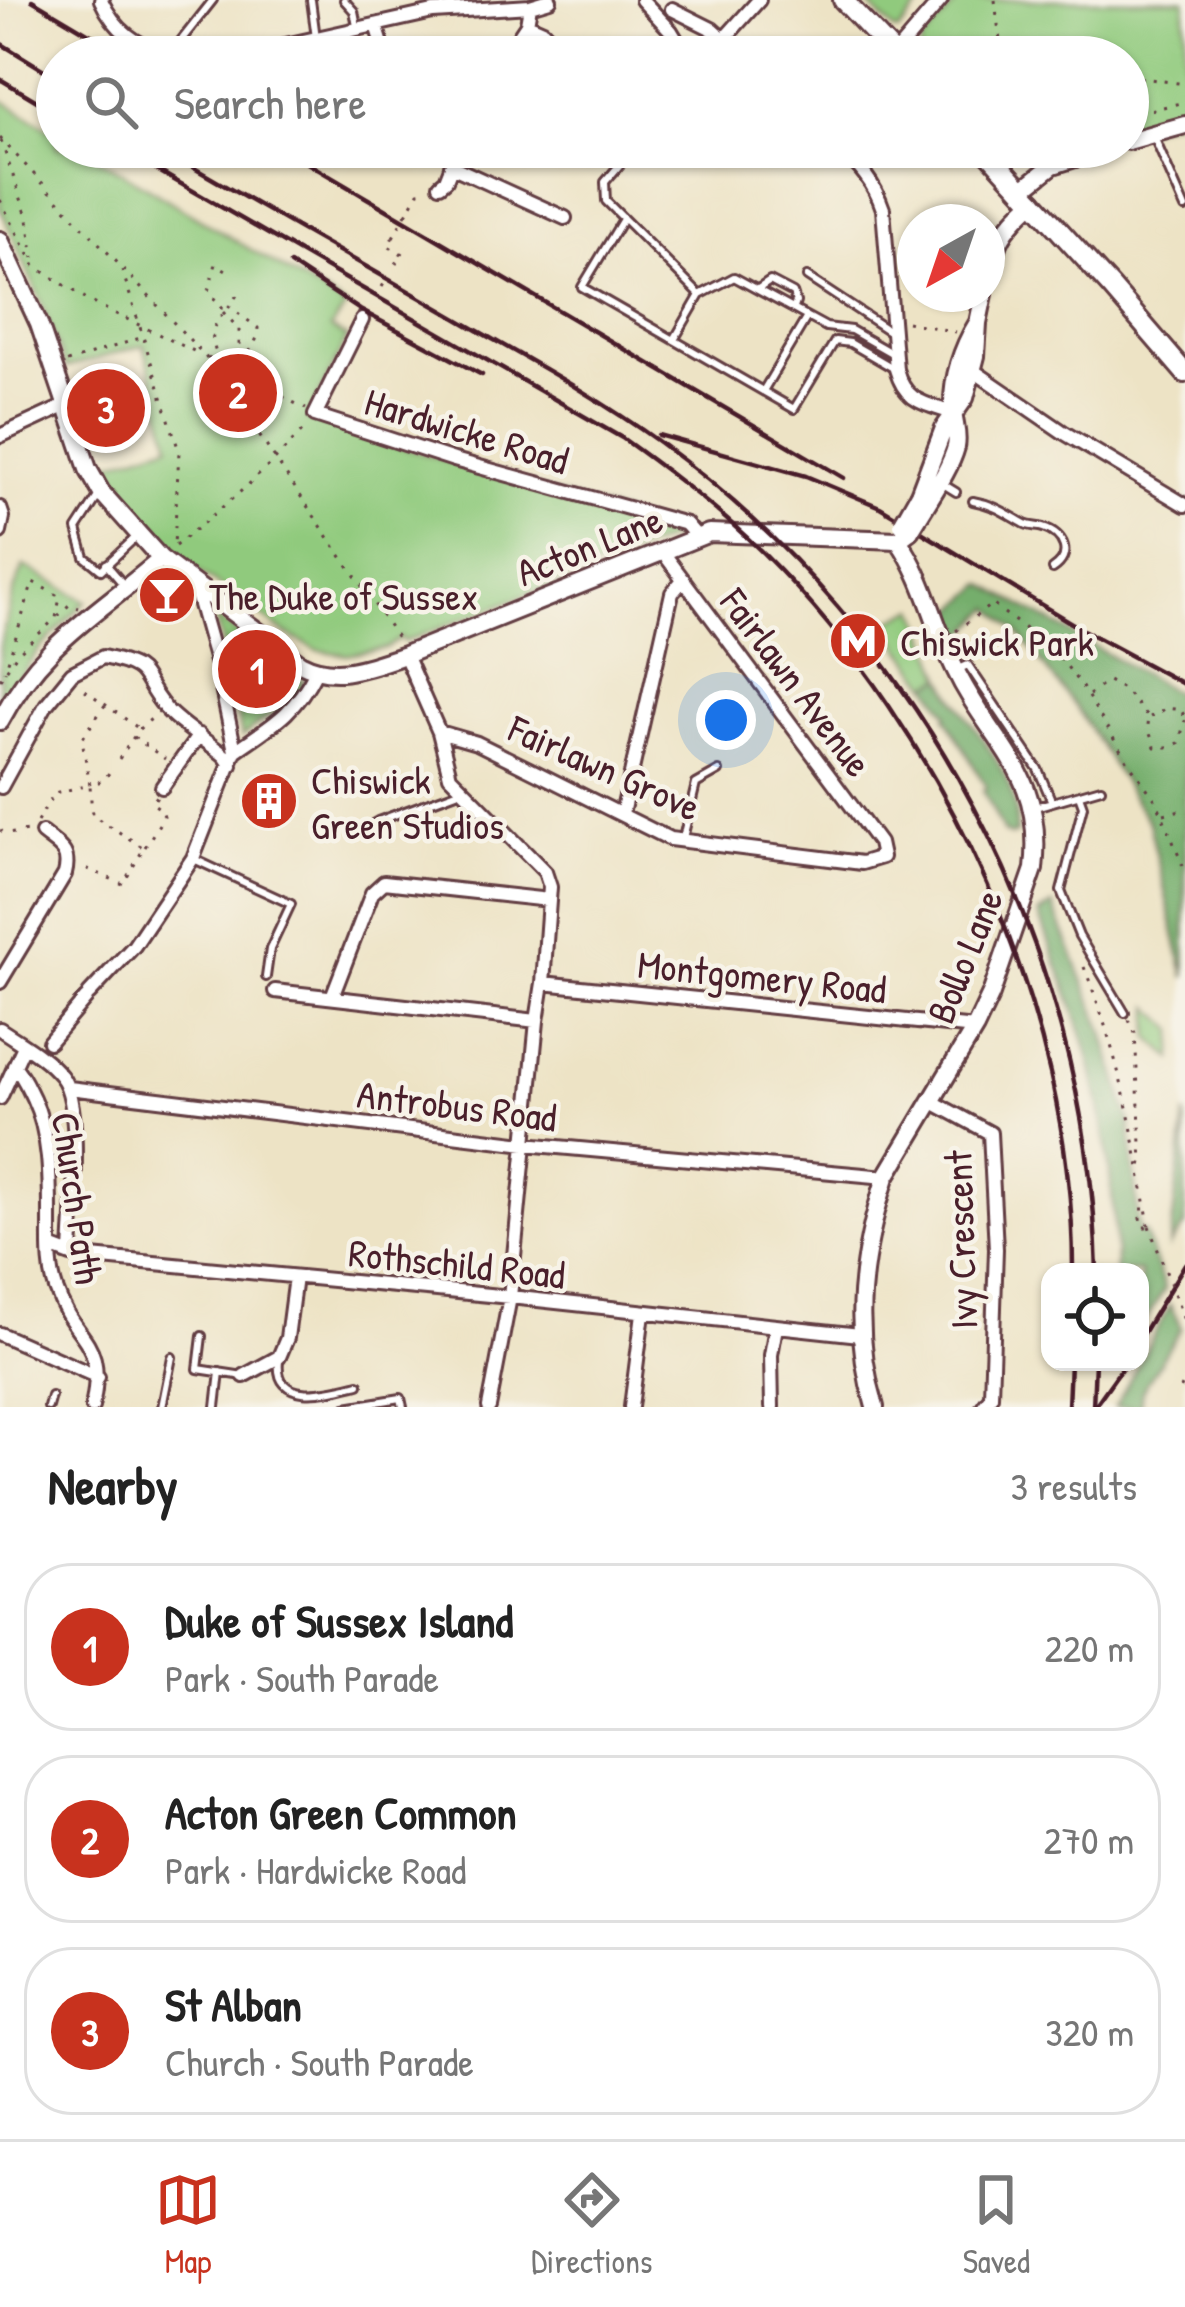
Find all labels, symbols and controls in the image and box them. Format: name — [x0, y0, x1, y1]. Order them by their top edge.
search box — [36, 36, 1149, 168]
icon: search — [78, 69, 144, 135]
text: Search here — [174, 72, 366, 133]
north arrow — [897, 204, 1005, 312]
pin: 2 — [199, 348, 277, 438]
pin: 3 — [67, 363, 145, 453]
street label: Hardwicke Road — [359, 374, 575, 486]
street label: Acton Lane — [508, 492, 670, 598]
bar icon: The Duke of Sussex — [136, 564, 198, 626]
place label: The Duke of Sussex — [209, 569, 478, 622]
street label: Fairlawn Avenue — [708, 576, 885, 787]
metro station icon: Chiswick Park — [827, 610, 889, 672]
place label: Chiswick Park — [900, 615, 1094, 668]
pin: 1 — [218, 624, 296, 714]
your location — [696, 690, 756, 750]
street label: Fairlawn Grove — [500, 701, 709, 833]
place label: Chiswick Green Studios — [311, 753, 504, 851]
building icon: Chiswick Green Studios — [238, 770, 300, 832]
street label: Bollo Lane — [913, 881, 1015, 1031]
street label: Montgomery Road — [635, 937, 889, 1015]
street label: Antrobus Road — [354, 1066, 560, 1144]
street label: Church Path — [40, 1109, 116, 1287]
street label: Ivy Crescent — [930, 1149, 990, 1330]
street label: Rothschild Road — [346, 1225, 568, 1301]
map controls — [1041, 1263, 1149, 1371]
button: locate — [1041, 1263, 1149, 1371]
text: Nearby — [48, 1451, 178, 1520]
text: 3 results — [1011, 1459, 1137, 1512]
text: Duke of Sussex Island — [165, 1590, 513, 1651]
text: 1 — [83, 1621, 97, 1674]
text: 220 m — [1045, 1621, 1134, 1674]
text: Park · South Parade — [165, 1651, 439, 1704]
text: Acton Green Common — [165, 1782, 517, 1843]
text: 2 — [81, 1813, 99, 1866]
text: 270 m — [1043, 1813, 1134, 1866]
text: Park · Hardwicke Road — [165, 1843, 466, 1896]
text: St Alban — [165, 1974, 302, 2035]
text: 3 — [81, 2005, 99, 2058]
text: 320 m — [1045, 2005, 1134, 2058]
text: Church · South Parade — [165, 2035, 474, 2088]
tab: Map — [155, 2167, 221, 2283]
tab: Directions — [531, 2167, 653, 2283]
tab: Saved — [963, 2167, 1030, 2283]

